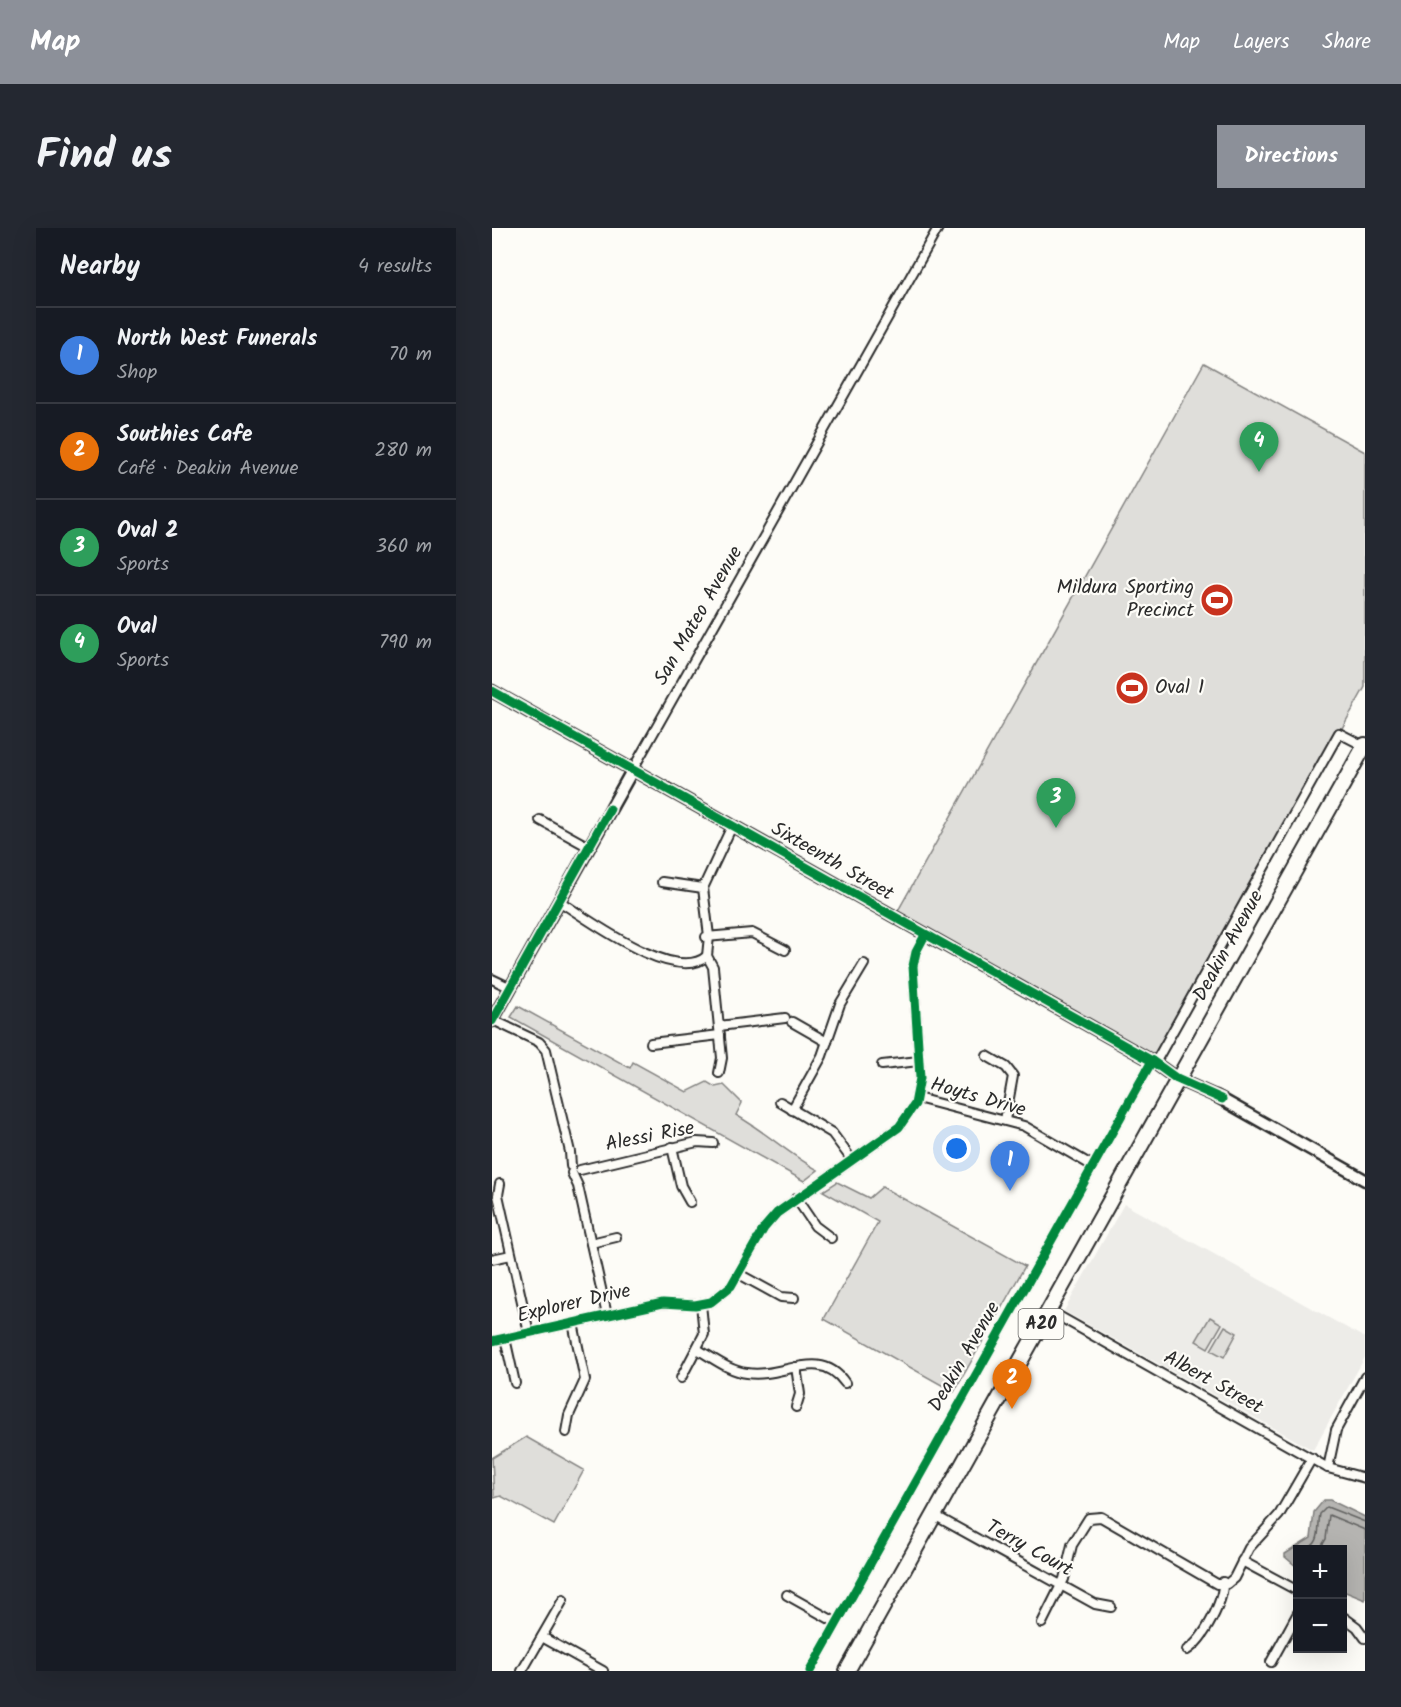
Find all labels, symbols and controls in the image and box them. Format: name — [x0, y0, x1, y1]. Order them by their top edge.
text: Map — [30, 20, 81, 65]
text: Map — [1163, 26, 1200, 59]
text: Layers — [1233, 26, 1289, 59]
text: Share — [1322, 26, 1371, 59]
text: Find us — [36, 123, 172, 190]
button: Directions — [1217, 125, 1365, 188]
text: Nearby — [60, 246, 140, 288]
text: 4 results — [358, 251, 432, 283]
text: North West Funerals — [117, 322, 317, 357]
text: 1 — [76, 339, 83, 371]
text: 70 m — [389, 339, 432, 371]
text: Shop — [117, 357, 157, 389]
text: Southies Cafe — [117, 418, 252, 453]
pin: 4 — [1240, 422, 1278, 472]
text: 2 — [74, 435, 85, 467]
text: 280 m — [374, 435, 432, 467]
text: Café · Deakin Avenue — [117, 453, 298, 485]
text: Oval 2 — [117, 514, 178, 549]
text: 3 — [74, 531, 85, 563]
text: 360 m — [376, 531, 432, 563]
street label: San Mateo Avenue — [646, 540, 752, 692]
text: Sports — [117, 549, 169, 581]
place label: Mildura Sporting Precinct — [1056, 572, 1194, 627]
sports icon: Mildura Sporting Precinct — [1199, 582, 1235, 618]
text: Oval — [117, 610, 157, 645]
text: 4 — [74, 627, 85, 659]
text: 790 m — [379, 627, 432, 659]
text: Sports — [117, 645, 169, 677]
sports icon: Oval 1 — [1114, 670, 1150, 706]
place label: Oval 1 — [1155, 672, 1204, 704]
pin: 3 — [1036, 778, 1076, 828]
street label: Sixteenth Street — [764, 814, 900, 910]
street label: Deakin Avenue — [1185, 884, 1273, 1008]
street label: Hoyts Drive — [927, 1069, 1029, 1127]
street label: Alessi Rise — [603, 1113, 697, 1161]
your location — [942, 1134, 971, 1163]
pin: 1 — [990, 1142, 1030, 1191]
street label: Explorer Drive — [514, 1275, 634, 1333]
street label: Deakin Avenue — [920, 1296, 1010, 1418]
road number: A20 — [1018, 1309, 1064, 1339]
street label: Albert Street — [1157, 1342, 1269, 1424]
pin: 2 — [992, 1360, 1032, 1409]
street label: Terry Court — [980, 1512, 1079, 1586]
map controls — [1293, 1545, 1347, 1653]
button: + — [1293, 1545, 1347, 1599]
button: − — [1293, 1599, 1347, 1653]

